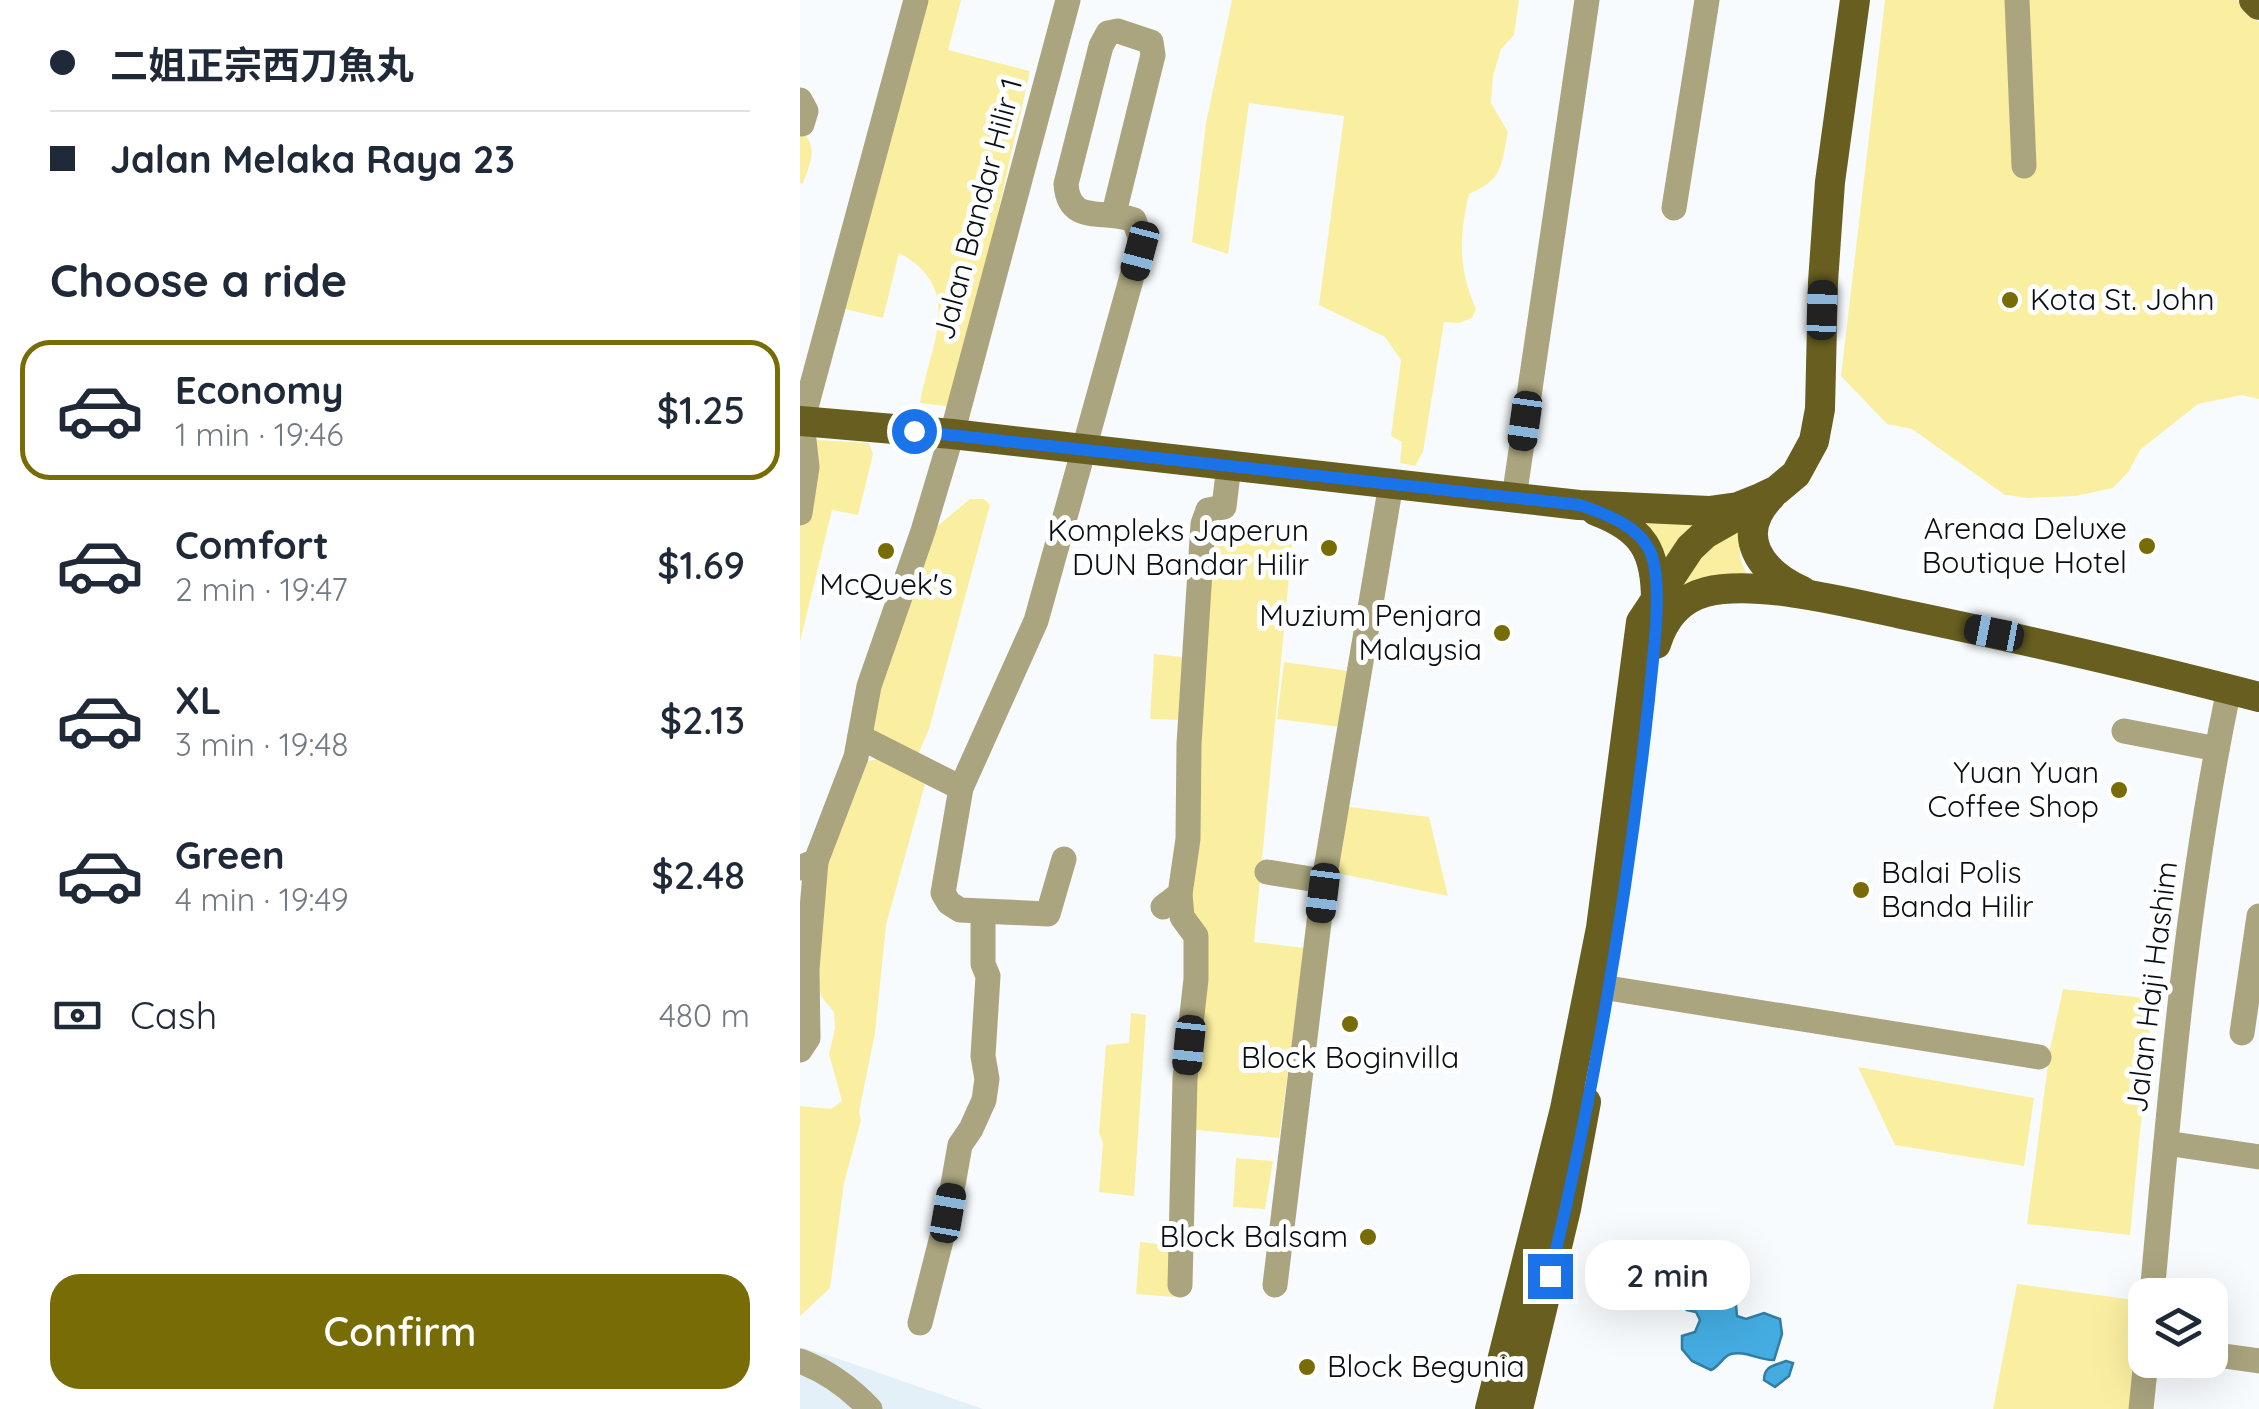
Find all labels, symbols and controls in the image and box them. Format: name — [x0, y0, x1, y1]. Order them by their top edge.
text: 二姐正宗西刀魚丸 — [110, 41, 414, 89]
street label: Jalan Bandar Hilir 1 — [924, 74, 1030, 344]
text: Jalan Melaka Raya 23 — [110, 135, 515, 183]
car — [1118, 218, 1162, 284]
text: Choose a ride — [50, 252, 347, 308]
car — [1806, 279, 1838, 341]
place label: Kota St. John — [2030, 280, 2215, 318]
marker: Kota St. John — [1999, 289, 2021, 311]
icon: car — [55, 365, 145, 455]
text: Economy — [175, 366, 344, 414]
text: $1.25 — [657, 386, 745, 434]
car — [1506, 389, 1544, 453]
route start — [892, 409, 937, 454]
text: 1 min · 19:46 — [175, 414, 344, 454]
place label: Arenaa Deluxe Boutique Hotel — [1922, 509, 2127, 581]
place label: Kompleks Japerun DUN Bandar Hilir — [1048, 511, 1309, 583]
icon: car — [55, 520, 145, 610]
text: Comfort — [175, 521, 329, 569]
marker: Arenaa Deluxe Boutique Hotel — [2136, 535, 2158, 557]
marker: Kompleks Japerun DUN Bandar Hilir — [1318, 537, 1340, 559]
marker: McQuek's — [875, 540, 897, 562]
text: $1.69 — [657, 541, 745, 589]
place label: McQuek's — [819, 565, 953, 603]
text: 2 min · 19:47 — [175, 569, 348, 609]
place label: Muzium Penjara Malaysia — [1259, 596, 1482, 668]
car — [1962, 613, 2026, 653]
marker: Muzium Penjara Malaysia — [1491, 622, 1513, 644]
icon: car — [55, 675, 145, 765]
text: XL — [175, 676, 221, 724]
text: $2.13 — [660, 696, 745, 744]
text: 3 min · 19:48 — [175, 724, 349, 764]
place label: Yuan Yuan Coffee Shop — [1927, 753, 2099, 825]
marker: Yuan Yuan Coffee Shop — [2108, 779, 2130, 801]
icon: car — [55, 830, 145, 920]
text: Green — [175, 831, 285, 879]
text: $2.48 — [652, 851, 745, 899]
place label: Balai Polis Banda Hilir — [1881, 853, 2034, 925]
street label: Jalan Haji Hashim — [2117, 859, 2185, 1115]
car — [1304, 861, 1342, 925]
text: 4 min · 19:49 — [175, 879, 349, 919]
marker: Balai Polis Banda Hilir — [1850, 879, 1872, 901]
icon: cash — [50, 988, 105, 1043]
text: Cash — [130, 991, 217, 1039]
text: 480 m — [659, 995, 750, 1035]
marker: Block Boginvilla — [1339, 1013, 1361, 1035]
car — [1171, 1014, 1207, 1076]
place label: Block Boginvilla — [1241, 1038, 1459, 1076]
car — [928, 1181, 968, 1245]
place label: Block Balsam — [1160, 1217, 1348, 1255]
marker: Block Balsam — [1357, 1226, 1379, 1248]
callout: 2 min — [1585, 1241, 1750, 1311]
route end — [1528, 1254, 1573, 1299]
text: 2 min — [1626, 1255, 1709, 1295]
button: Confirm — [50, 1274, 750, 1389]
map controls — [2128, 1278, 2228, 1378]
button: layers — [2128, 1278, 2228, 1378]
place label: Block Begunia — [1327, 1347, 1525, 1385]
marker: Block Begunia — [1296, 1356, 1318, 1378]

